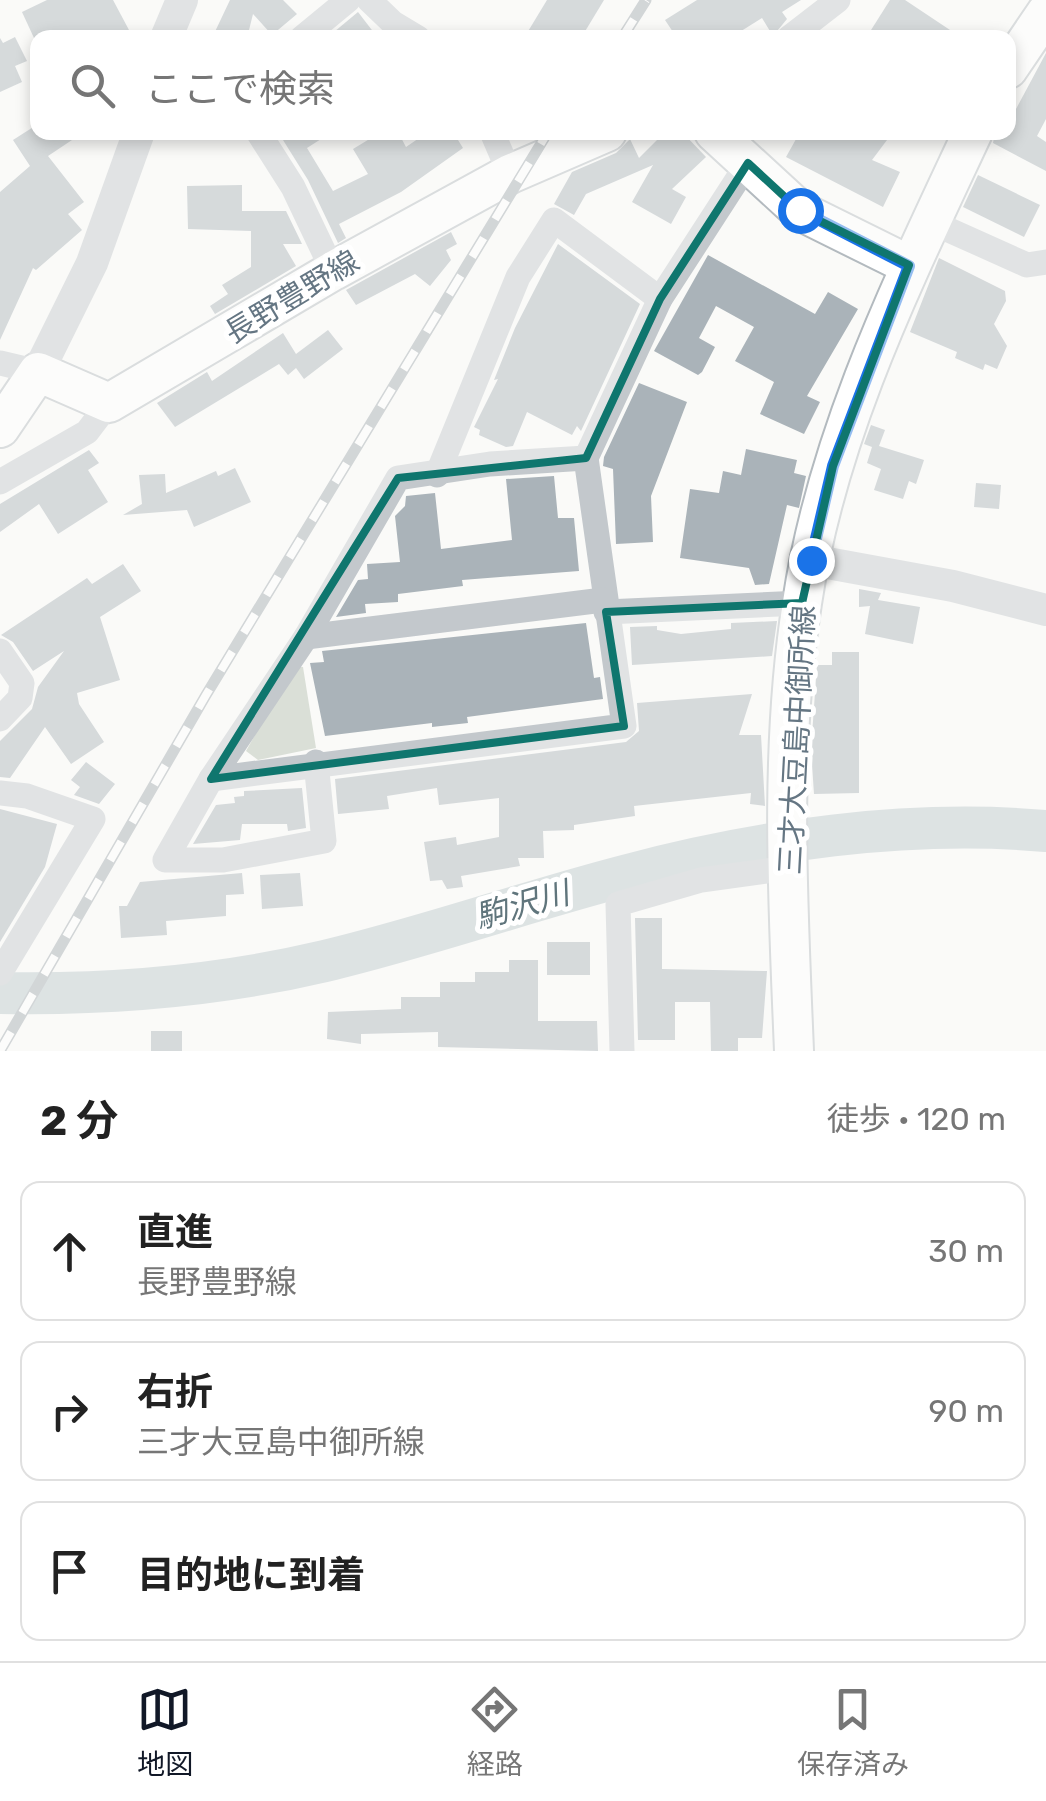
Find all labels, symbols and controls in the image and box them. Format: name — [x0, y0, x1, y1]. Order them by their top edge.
search box — [30, 30, 1016, 140]
icon: search — [65, 58, 120, 113]
text: ここで検索 — [145, 66, 335, 112]
route start — [778, 188, 824, 234]
street label: 長野豊野線 — [218, 243, 366, 351]
route end — [789, 538, 835, 584]
street label: 三才大豆島中御所線 — [772, 604, 822, 876]
water label: 駒沢川 — [471, 873, 576, 936]
text: 2 分 — [40, 1096, 118, 1146]
text: 徒歩 · 120 m — [827, 1100, 1006, 1138]
text: 直進 — [137, 1209, 213, 1255]
icon: ahead — [42, 1224, 97, 1279]
text: 30 m — [928, 1232, 1004, 1270]
text: 長野豊野線 — [137, 1263, 297, 1301]
text: 右折 — [137, 1369, 213, 1415]
icon: right — [42, 1384, 97, 1439]
text: 90 m — [928, 1392, 1004, 1430]
text: 三才大豆島中御所線 — [137, 1423, 425, 1461]
icon: arrive — [42, 1544, 97, 1599]
text: 目的地に到着 — [137, 1552, 365, 1598]
tab: 地図 — [137, 1682, 193, 1782]
tab: 経路 — [467, 1682, 523, 1782]
tab: 保存済み — [797, 1682, 909, 1782]

